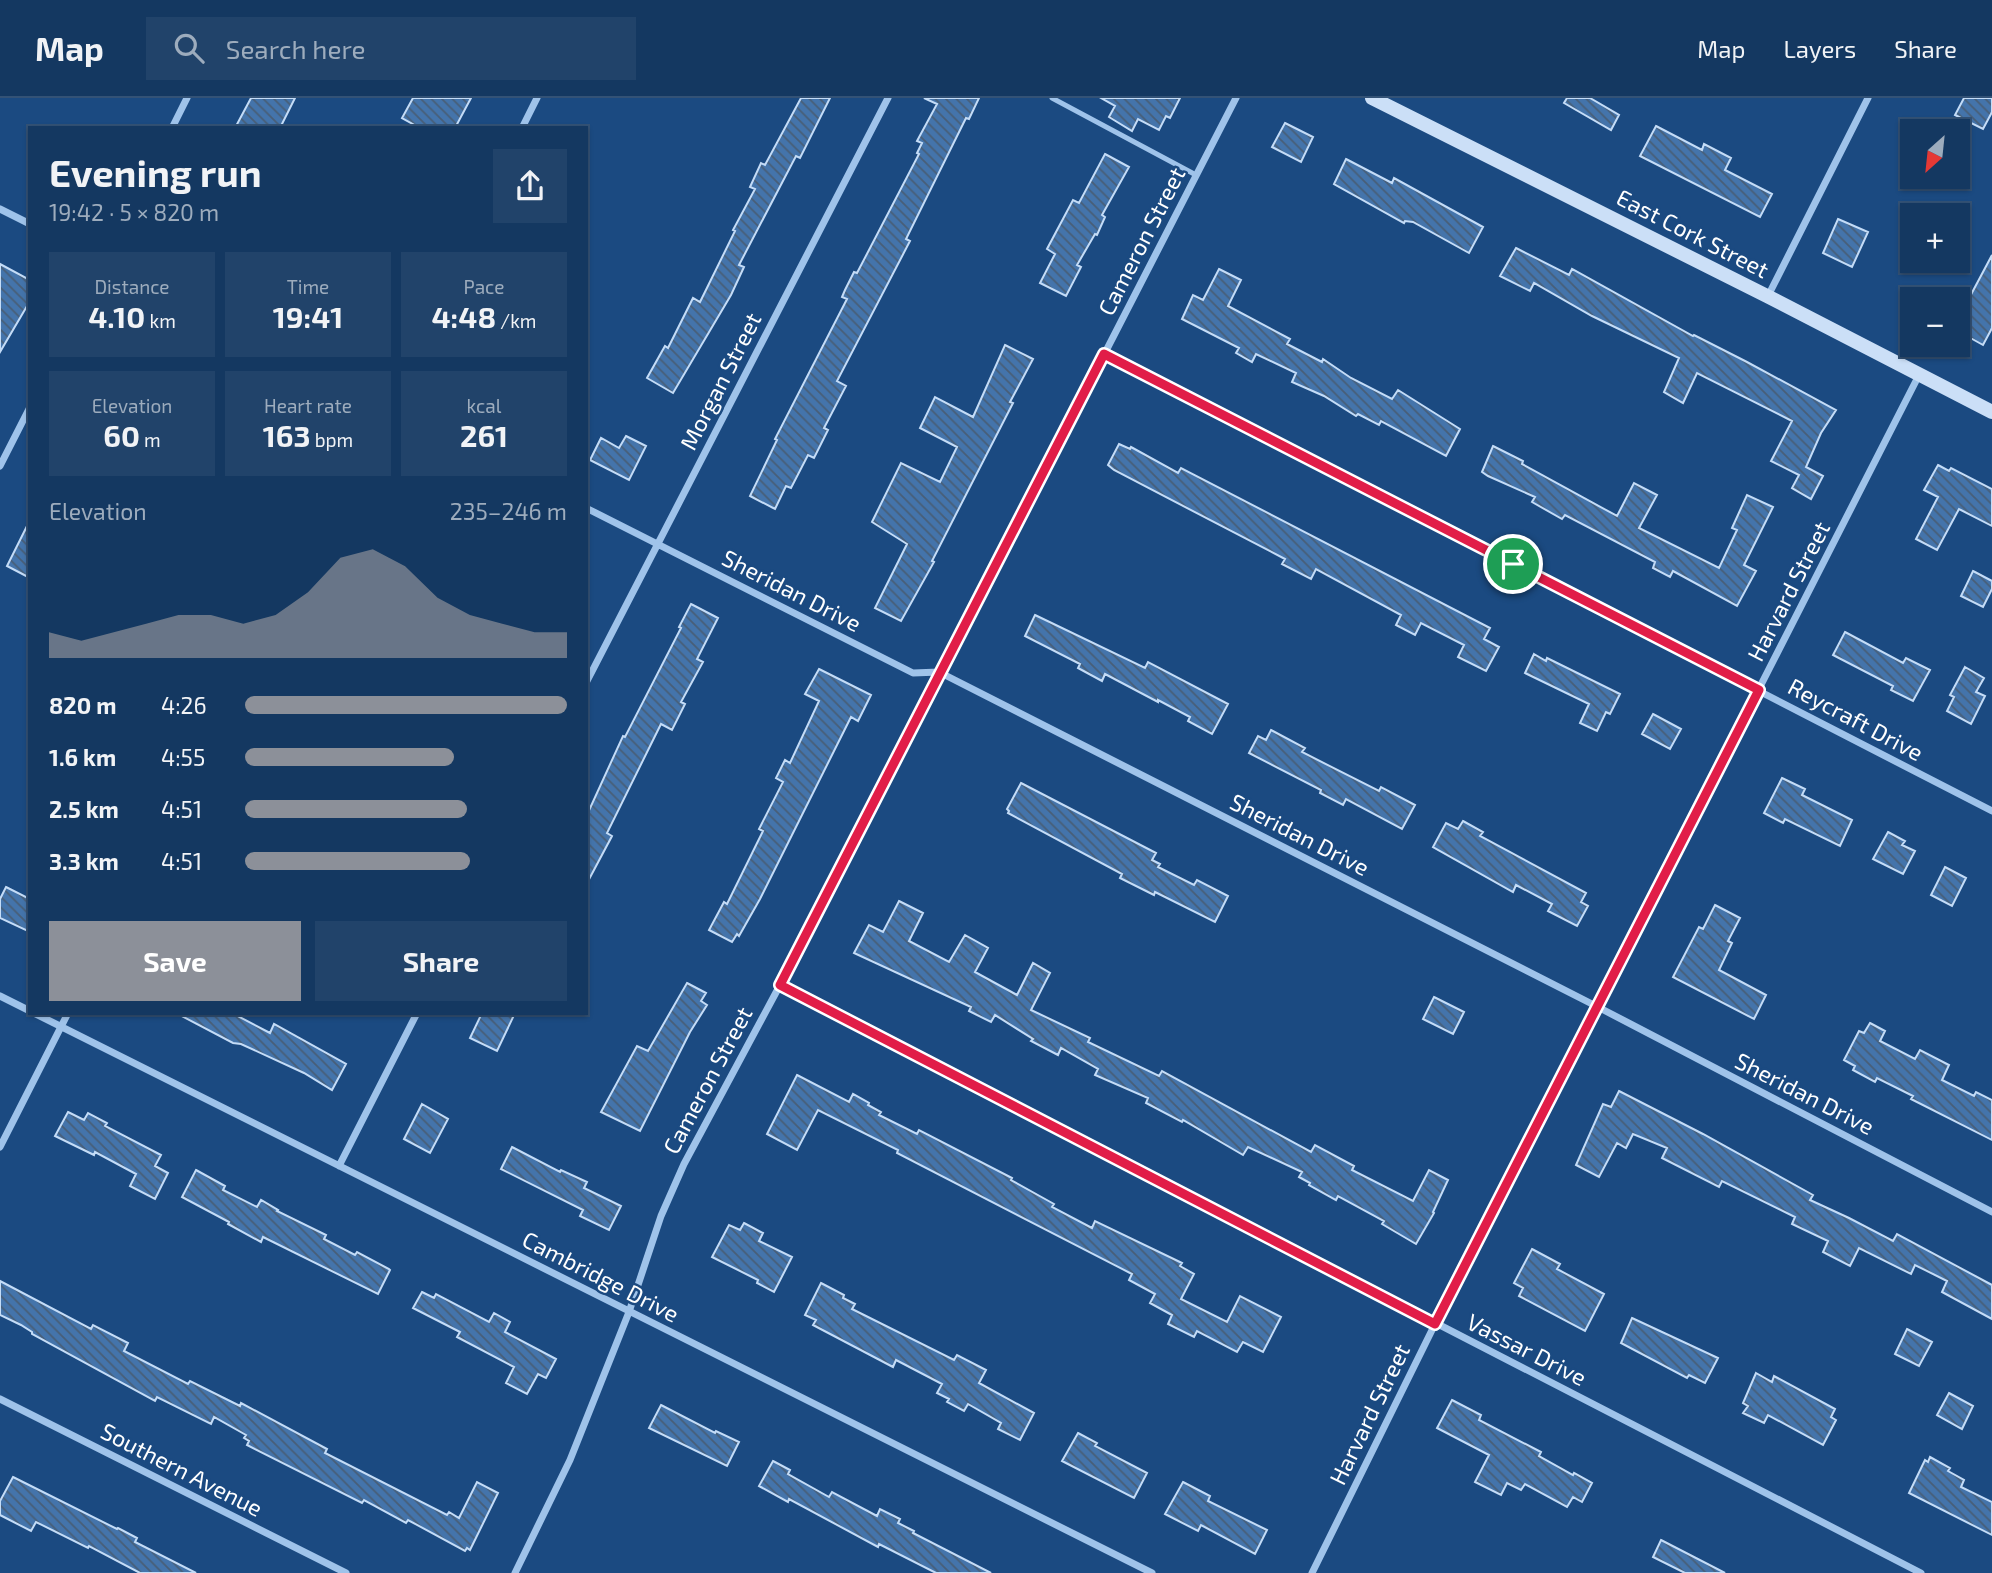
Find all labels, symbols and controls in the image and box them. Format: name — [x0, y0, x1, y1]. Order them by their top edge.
search box — [146, 17, 636, 80]
text: Map — [35, 28, 104, 68]
icon: search — [170, 29, 208, 67]
text: Search here — [226, 33, 365, 64]
text: Map — [1697, 34, 1745, 63]
text: Layers — [1783, 34, 1856, 63]
text: Share — [1894, 34, 1957, 63]
north arrow — [1900, 119, 1970, 189]
map controls — [1900, 119, 1970, 357]
text: Evening run — [49, 149, 262, 195]
button: share — [493, 149, 567, 223]
street label: Cameron Street — [1092, 162, 1190, 320]
street label: East Cork Street — [1612, 183, 1774, 283]
text: 19:42 · 5 × 820 m — [49, 198, 219, 226]
button: + — [1900, 203, 1970, 273]
text: Distance — [94, 275, 170, 298]
text: Time — [287, 275, 329, 298]
text: Pace — [464, 275, 504, 298]
button: − — [1900, 287, 1970, 357]
text: 4.10 — [88, 298, 145, 334]
text: 19:41 — [273, 298, 343, 334]
text: 4:48 — [431, 298, 496, 334]
street label: Morgan Street — [673, 308, 767, 454]
text: km — [145, 309, 176, 332]
text: /km — [496, 309, 537, 332]
text: Elevation — [92, 394, 172, 417]
text: Heart rate — [264, 394, 352, 417]
text: kcal — [467, 394, 501, 417]
text: 60 — [103, 417, 140, 453]
text: 163 — [263, 417, 310, 453]
text: 261 — [460, 417, 508, 453]
text: m — [140, 428, 161, 451]
text: bpm — [310, 428, 353, 451]
text: Elevation — [49, 497, 147, 525]
text: 235–246 m — [450, 497, 567, 525]
street label: Harvard Street — [1741, 516, 1835, 666]
pin — [1483, 534, 1543, 594]
street label: Sheridan Drive — [718, 543, 866, 637]
icon: arrive — [1494, 545, 1532, 583]
street label: Reycraft Drive — [1784, 672, 1928, 766]
text: 820 m — [49, 691, 116, 719]
text: 4:26 — [161, 691, 207, 719]
text: 1.6 km — [49, 743, 116, 771]
text: 4:55 — [161, 743, 205, 771]
street label: Sheridan Drive — [1226, 787, 1374, 881]
text: 2.5 km — [49, 795, 119, 823]
text: 4:51 — [161, 795, 202, 823]
text: 3.3 km — [49, 847, 119, 875]
text: 4:51 — [161, 847, 202, 875]
button: Save — [49, 921, 301, 1001]
button: Share — [315, 921, 567, 1001]
street label: Cameron Street — [656, 1001, 758, 1158]
street label: Sheridan Drive — [1731, 1046, 1879, 1140]
street label: Cambridge Drive — [518, 1224, 684, 1328]
street label: Vassar Drive — [1463, 1307, 1591, 1391]
street label: Harvard Street — [1323, 1339, 1415, 1489]
street label: Southern Avenue — [96, 1416, 268, 1522]

